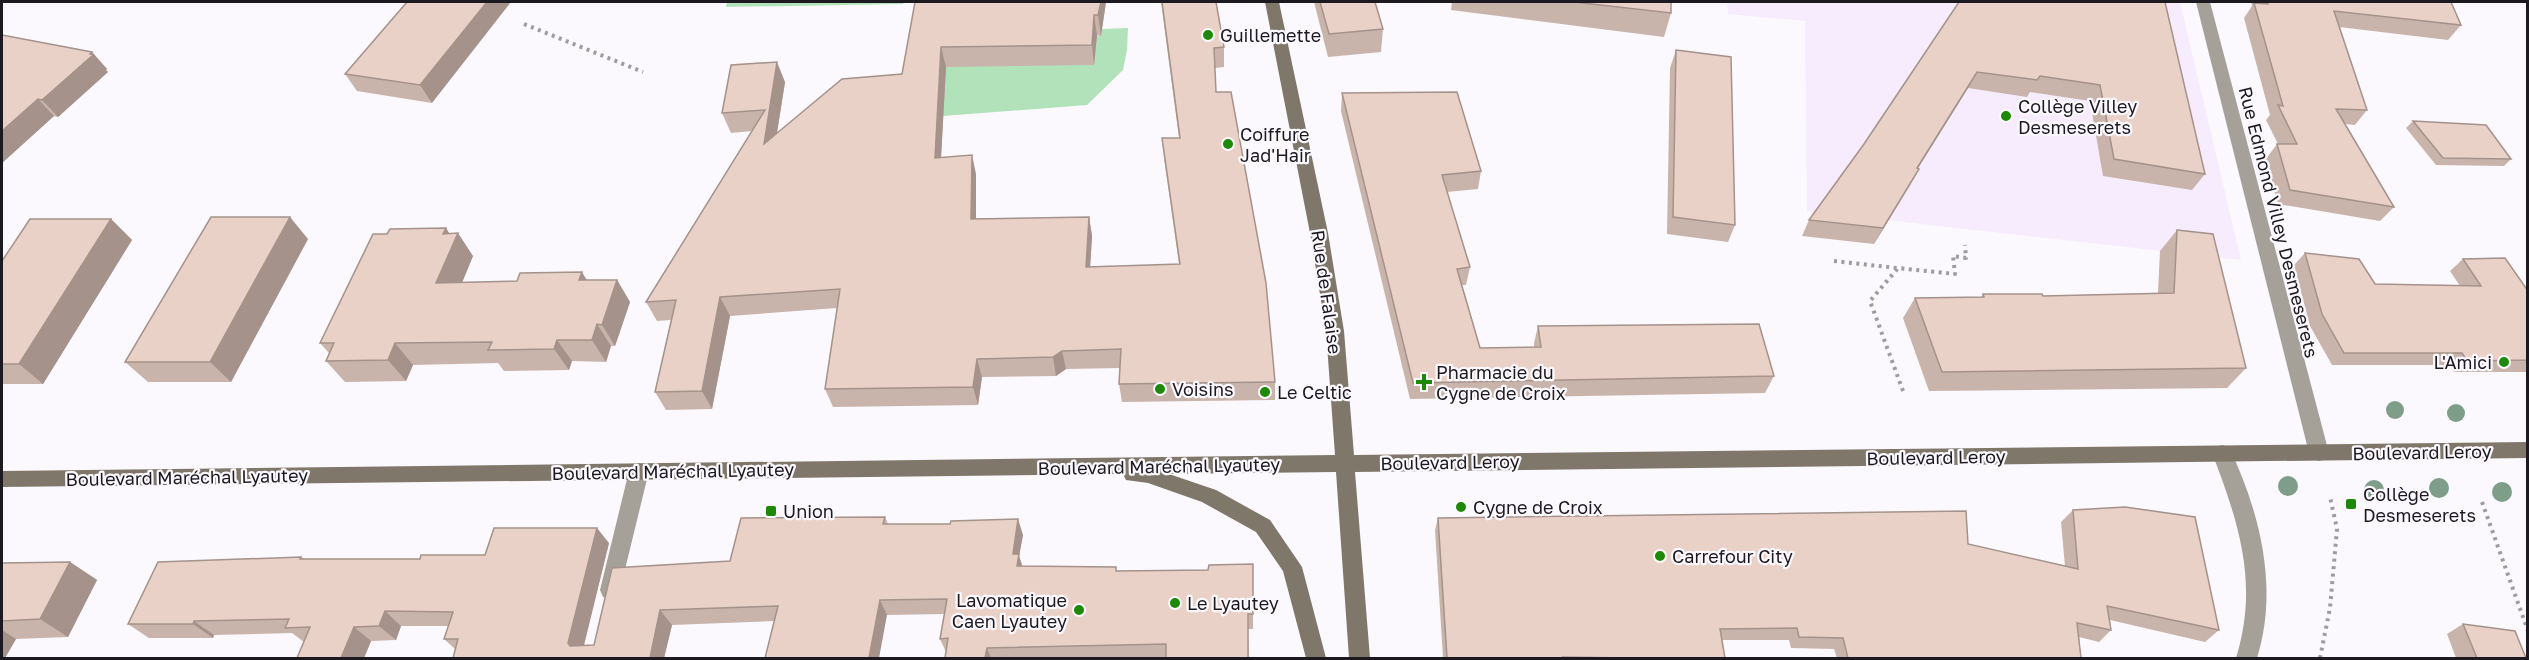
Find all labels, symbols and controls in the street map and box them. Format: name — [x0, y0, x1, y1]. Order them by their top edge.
place label: Guillemette — [1220, 24, 1321, 46]
marker: Guillemette — [1201, 28, 1215, 42]
street label: Rue Edmond Villey Desmeserets — [2235, 84, 2323, 360]
place label: Collège Villey Desmeserets — [2018, 95, 2137, 138]
marker: Collège Villey Desmeserets — [1999, 109, 2013, 123]
place label: Coiffure Jad'Hair — [1240, 123, 1311, 166]
marker: Coiffure Jad'Hair — [1221, 137, 1235, 151]
street label: Rue de Falaise — [1307, 229, 1347, 355]
place label: L'Amici — [2434, 351, 2492, 373]
marker: L'Amici — [2497, 355, 2511, 369]
place label: Pharmacie du Cygne de Croix — [1436, 361, 1566, 404]
marker: Pharmacie du Cygne de Croix — [1417, 375, 1431, 389]
place label: Voisins — [1172, 378, 1234, 400]
place label: Le Celtic — [1277, 381, 1352, 403]
marker: Voisins — [1153, 382, 1167, 396]
marker: Le Celtic — [1258, 385, 1272, 399]
street label: Boulevard Leroy — [2352, 440, 2492, 464]
street label: Boulevard Leroy — [1866, 445, 2006, 469]
street label: Boulevard Leroy — [1380, 450, 1520, 474]
street label: Boulevard Maréchal Lyautey — [1038, 453, 1280, 479]
street label: Boulevard Maréchal Lyautey — [552, 458, 794, 484]
street label: Boulevard Maréchal Lyautey — [66, 464, 308, 490]
place label: Collège Desmeserets — [2363, 483, 2476, 526]
place label: Cygne de Croix — [1473, 496, 1603, 518]
marker: Collège Desmeserets — [2344, 497, 2358, 511]
place label: Union — [783, 500, 834, 522]
marker: Cygne de Croix — [1454, 500, 1468, 514]
marker: Union — [764, 504, 778, 518]
place label: Carrefour City — [1672, 545, 1793, 567]
marker: Carrefour City — [1653, 549, 1667, 563]
place label: Lavomatique Caen Lyautey — [952, 589, 1067, 632]
place label: Le Lyautey — [1187, 592, 1279, 614]
marker: Le Lyautey — [1168, 596, 1182, 610]
marker: Lavomatique Caen Lyautey — [1072, 603, 1086, 617]

